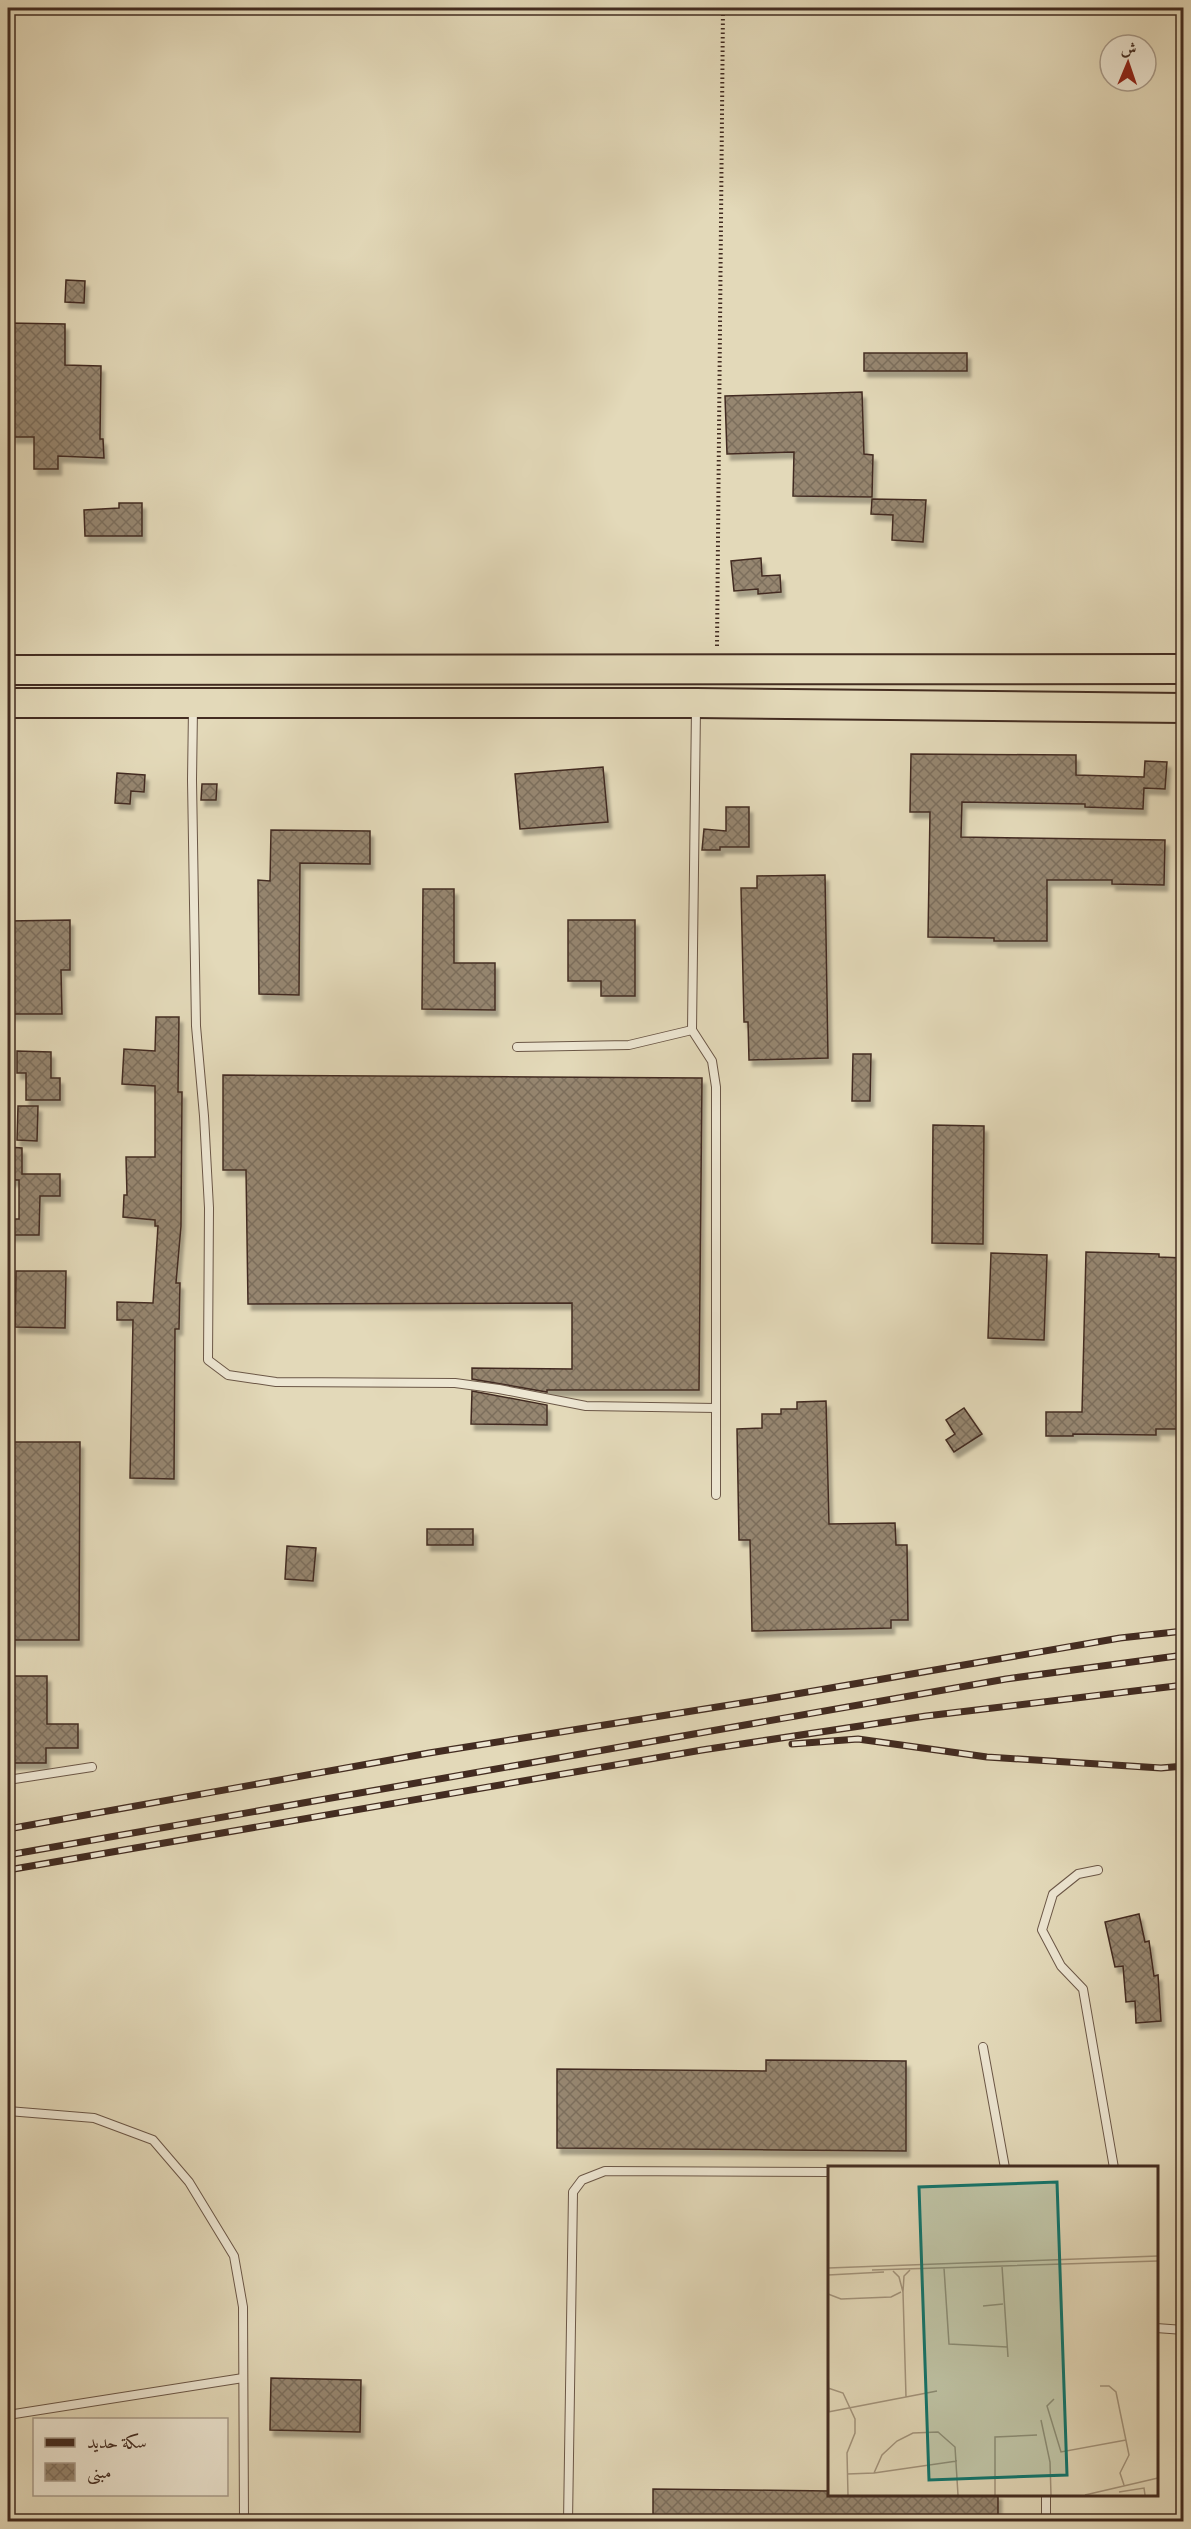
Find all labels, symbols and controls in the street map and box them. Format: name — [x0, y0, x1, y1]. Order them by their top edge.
north arrow — [1098, 33, 1158, 93]
text: ش — [1120, 36, 1137, 60]
inset map — [828, 2166, 1158, 2496]
legend — [33, 2418, 228, 2496]
text: سكة حديد — [87, 2428, 147, 2455]
text: مبنى — [87, 2458, 112, 2485]

